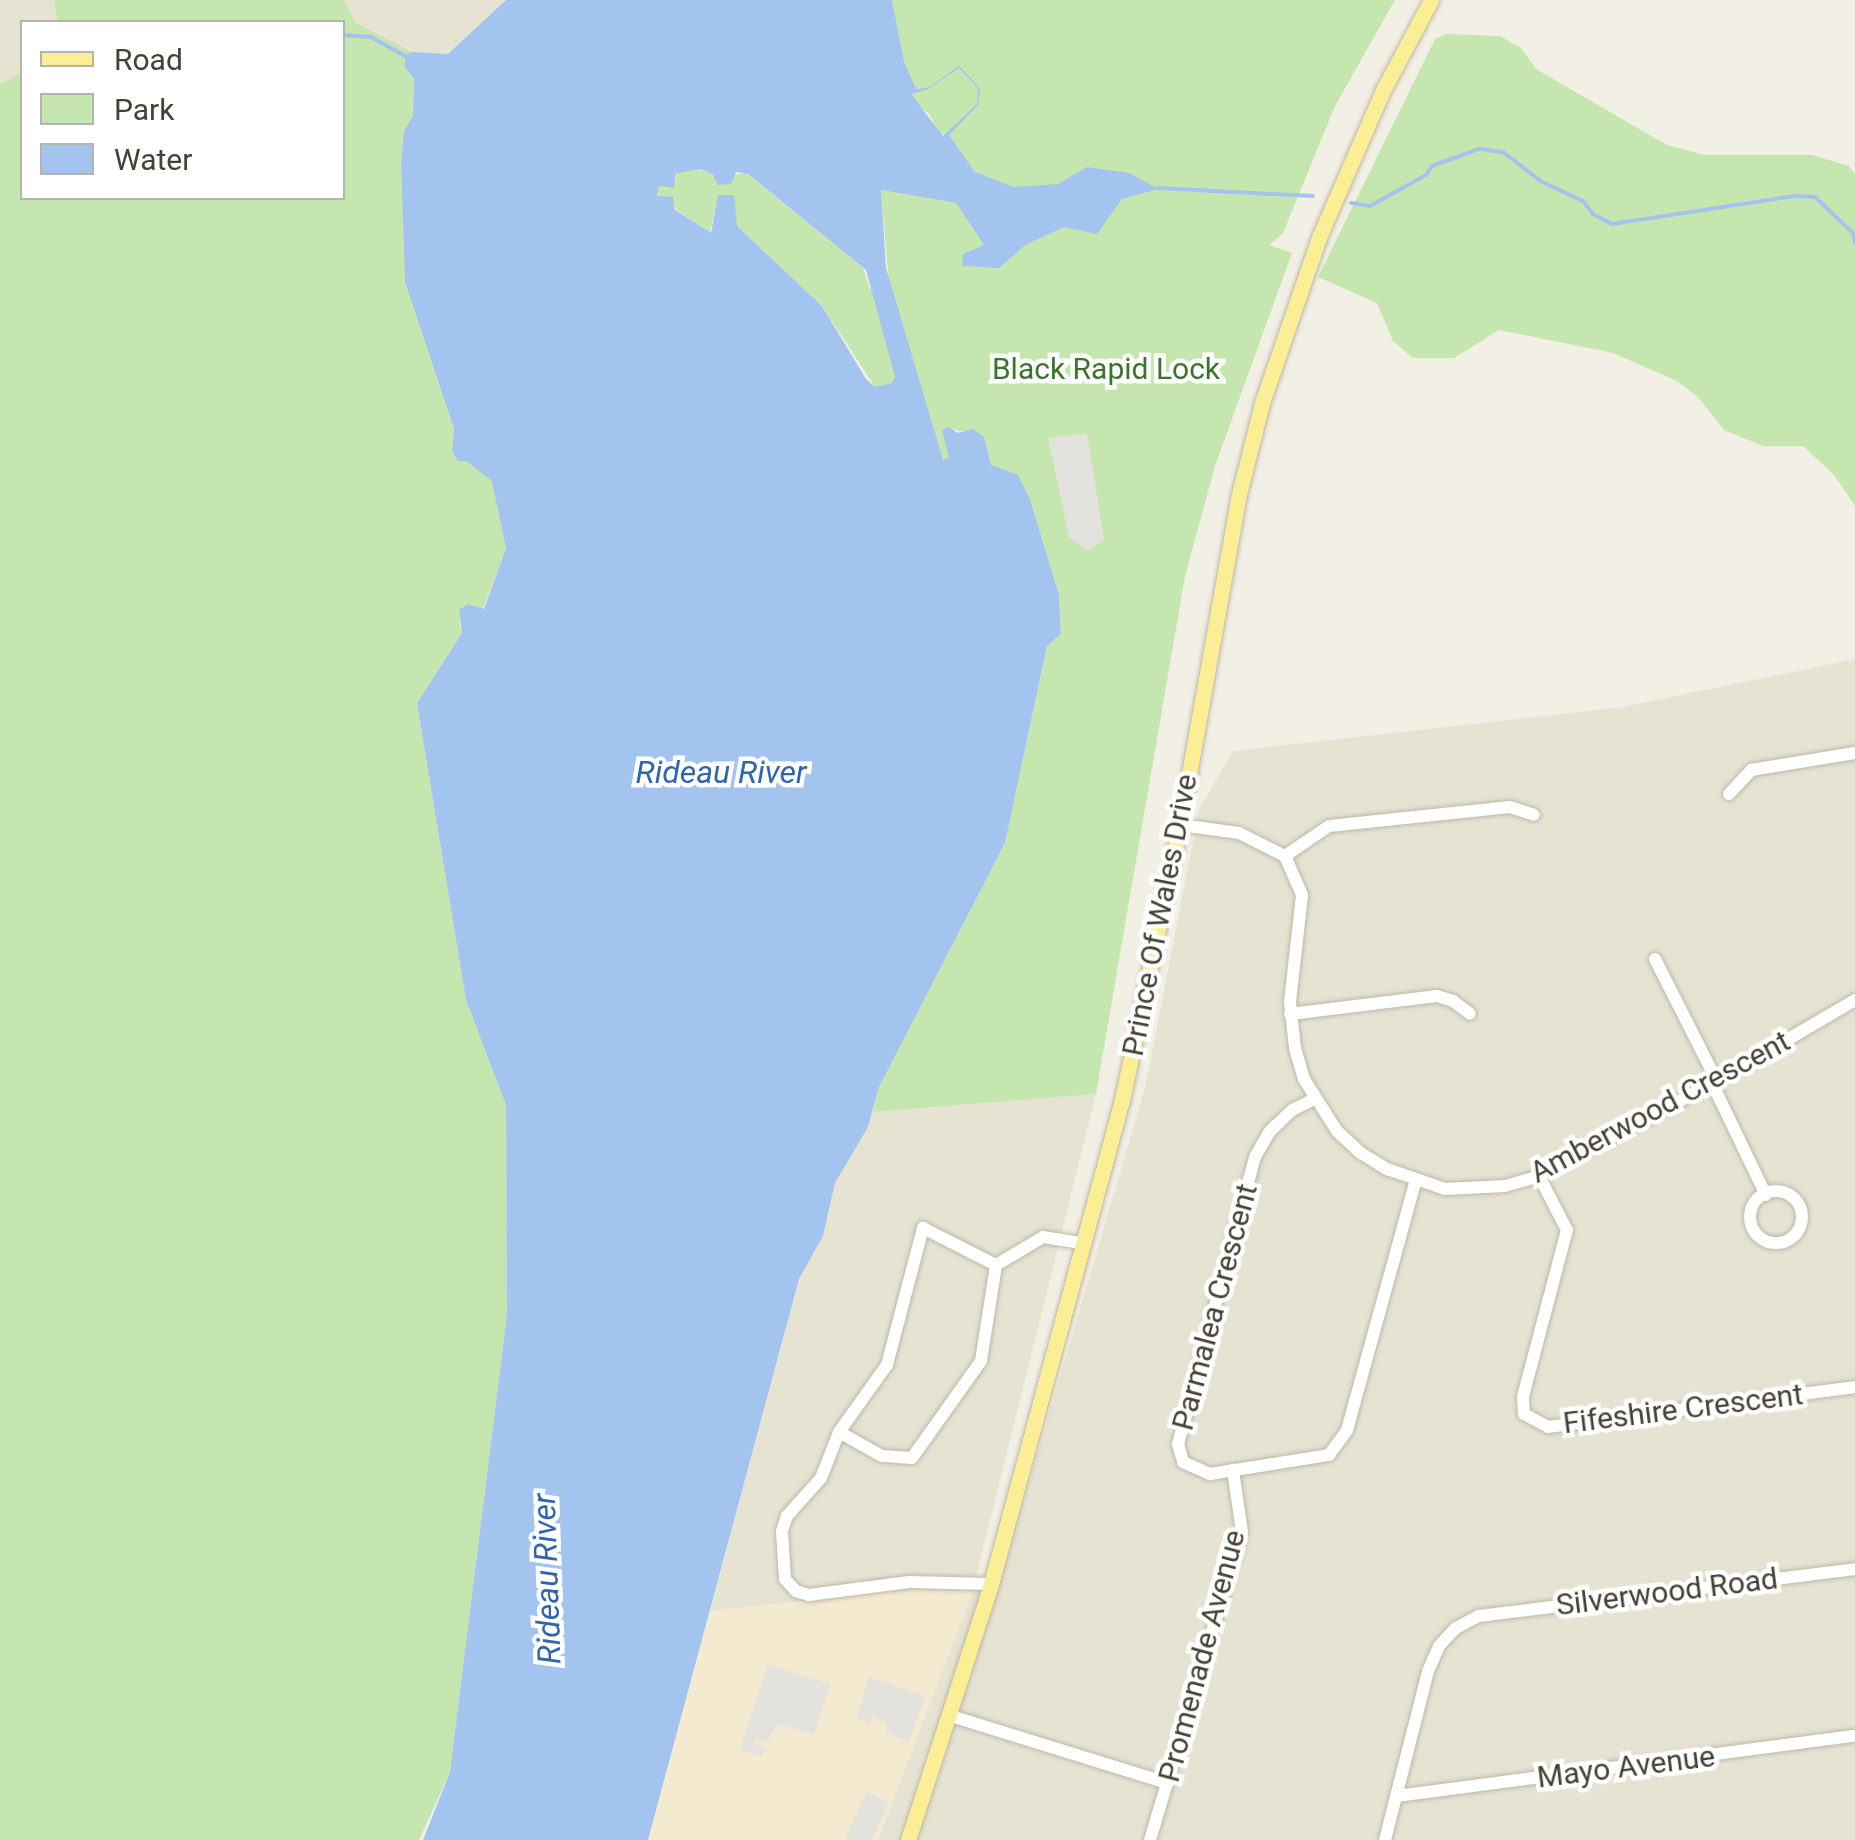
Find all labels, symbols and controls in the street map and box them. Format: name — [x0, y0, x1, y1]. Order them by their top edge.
legend — [20, 20, 345, 200]
text: Road — [114, 42, 183, 77]
text: Park — [114, 92, 174, 127]
text: Water — [114, 142, 192, 177]
park label: Black Rapid Lock — [992, 351, 1220, 387]
water label: Rideau River — [636, 753, 806, 791]
street label: Prince Of Wales Drive — [1115, 771, 1205, 1059]
street label: Amberwood Crescent — [1524, 1023, 1796, 1191]
street label: Parmalea Crescent — [1165, 1180, 1265, 1434]
street label: Fifeshire Crescent — [1561, 1376, 1805, 1442]
water label: Rideau River — [525, 1493, 569, 1665]
street label: Promenade Avenue — [1151, 1526, 1253, 1786]
street label: Silverwood Road — [1554, 1561, 1780, 1623]
street label: Mayo Avenue — [1535, 1738, 1717, 1796]

